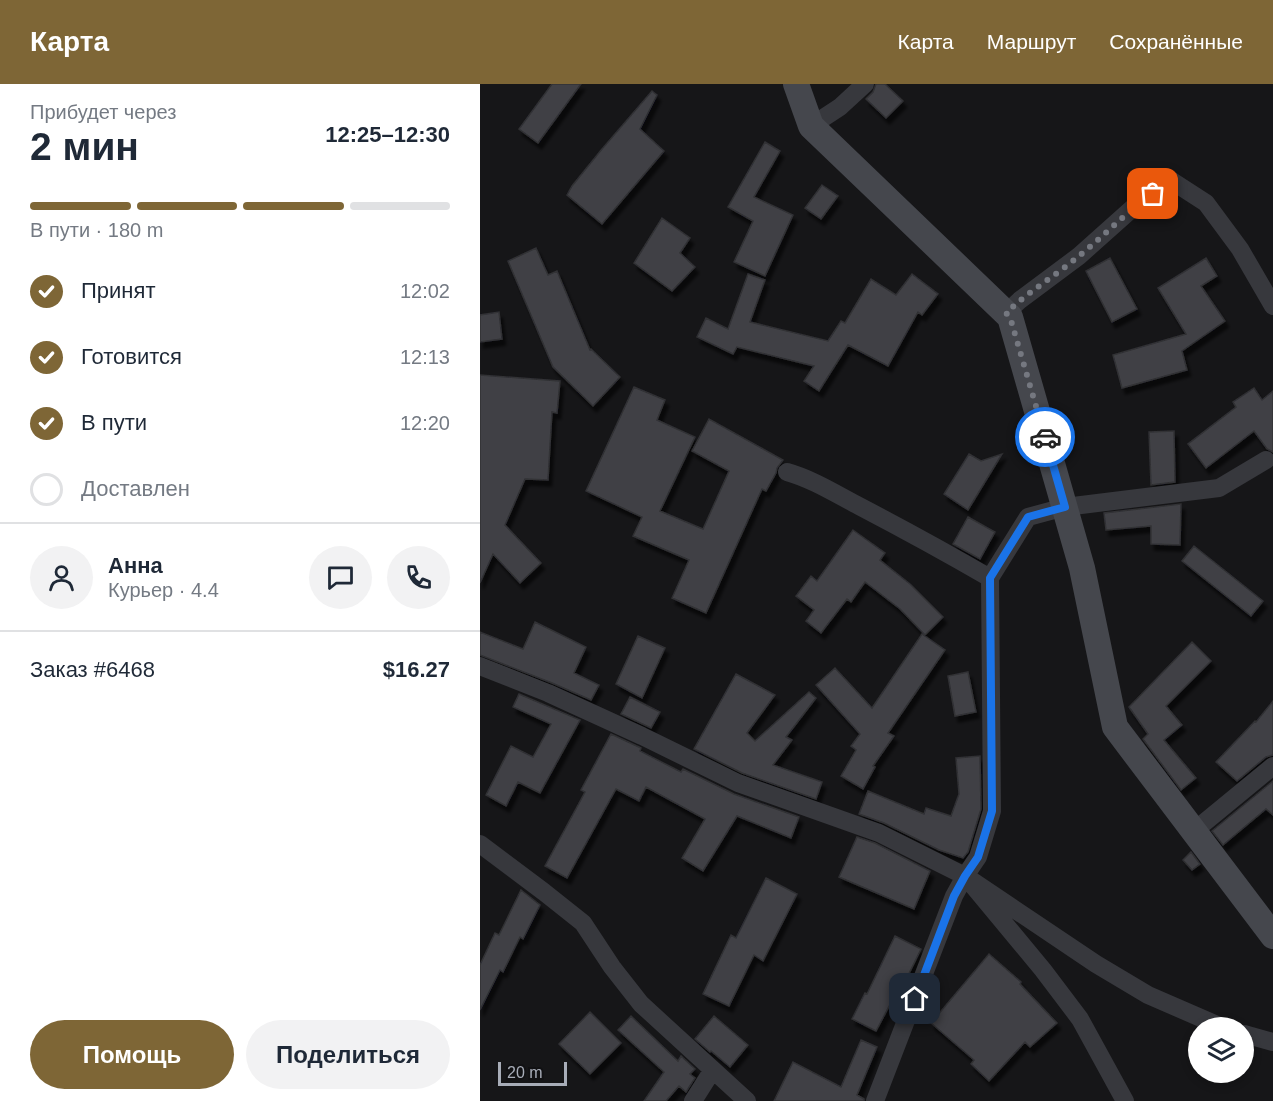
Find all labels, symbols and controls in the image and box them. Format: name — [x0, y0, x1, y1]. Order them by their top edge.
text: Карта — [30, 26, 109, 57]
text: Карта — [898, 30, 954, 53]
text: Маршрут — [987, 30, 1076, 53]
text: Сохранённые — [1109, 30, 1243, 53]
text: Прибудет через — [30, 101, 176, 123]
text: 12:25–12:30 — [325, 122, 450, 147]
text: 2 мин — [30, 125, 139, 168]
pin — [1127, 168, 1178, 219]
icon: bag — [1136, 177, 1169, 210]
text: В пути · 180 m — [30, 219, 163, 241]
icon: check — [30, 275, 63, 308]
text: Принят — [81, 278, 155, 303]
text: 12:02 — [400, 280, 450, 302]
icon: check — [30, 341, 63, 374]
text: Готовится — [81, 344, 182, 369]
text: 12:13 — [400, 346, 450, 368]
icon: check — [30, 407, 63, 440]
courier — [1015, 407, 1075, 467]
text: В пути — [81, 410, 147, 435]
text: 12:20 — [400, 412, 450, 434]
icon: car — [1029, 421, 1062, 454]
text: Доставлен — [81, 476, 190, 501]
button: person — [30, 546, 93, 609]
button: chat — [309, 546, 372, 609]
button: phone — [387, 546, 450, 609]
text: Анна — [108, 553, 163, 578]
text: Курьер · 4.4 — [108, 579, 219, 601]
text: Заказ #6468 — [30, 657, 155, 682]
text: $16.27 — [383, 657, 450, 682]
pin — [889, 973, 940, 1024]
icon: home — [898, 982, 931, 1015]
map controls — [1188, 1017, 1254, 1083]
button: layers — [1188, 1017, 1254, 1083]
button: Помощь — [30, 1020, 234, 1089]
button: Поделиться — [246, 1020, 450, 1089]
scale bar — [498, 1059, 567, 1086]
text: 20 m — [507, 1064, 543, 1081]

